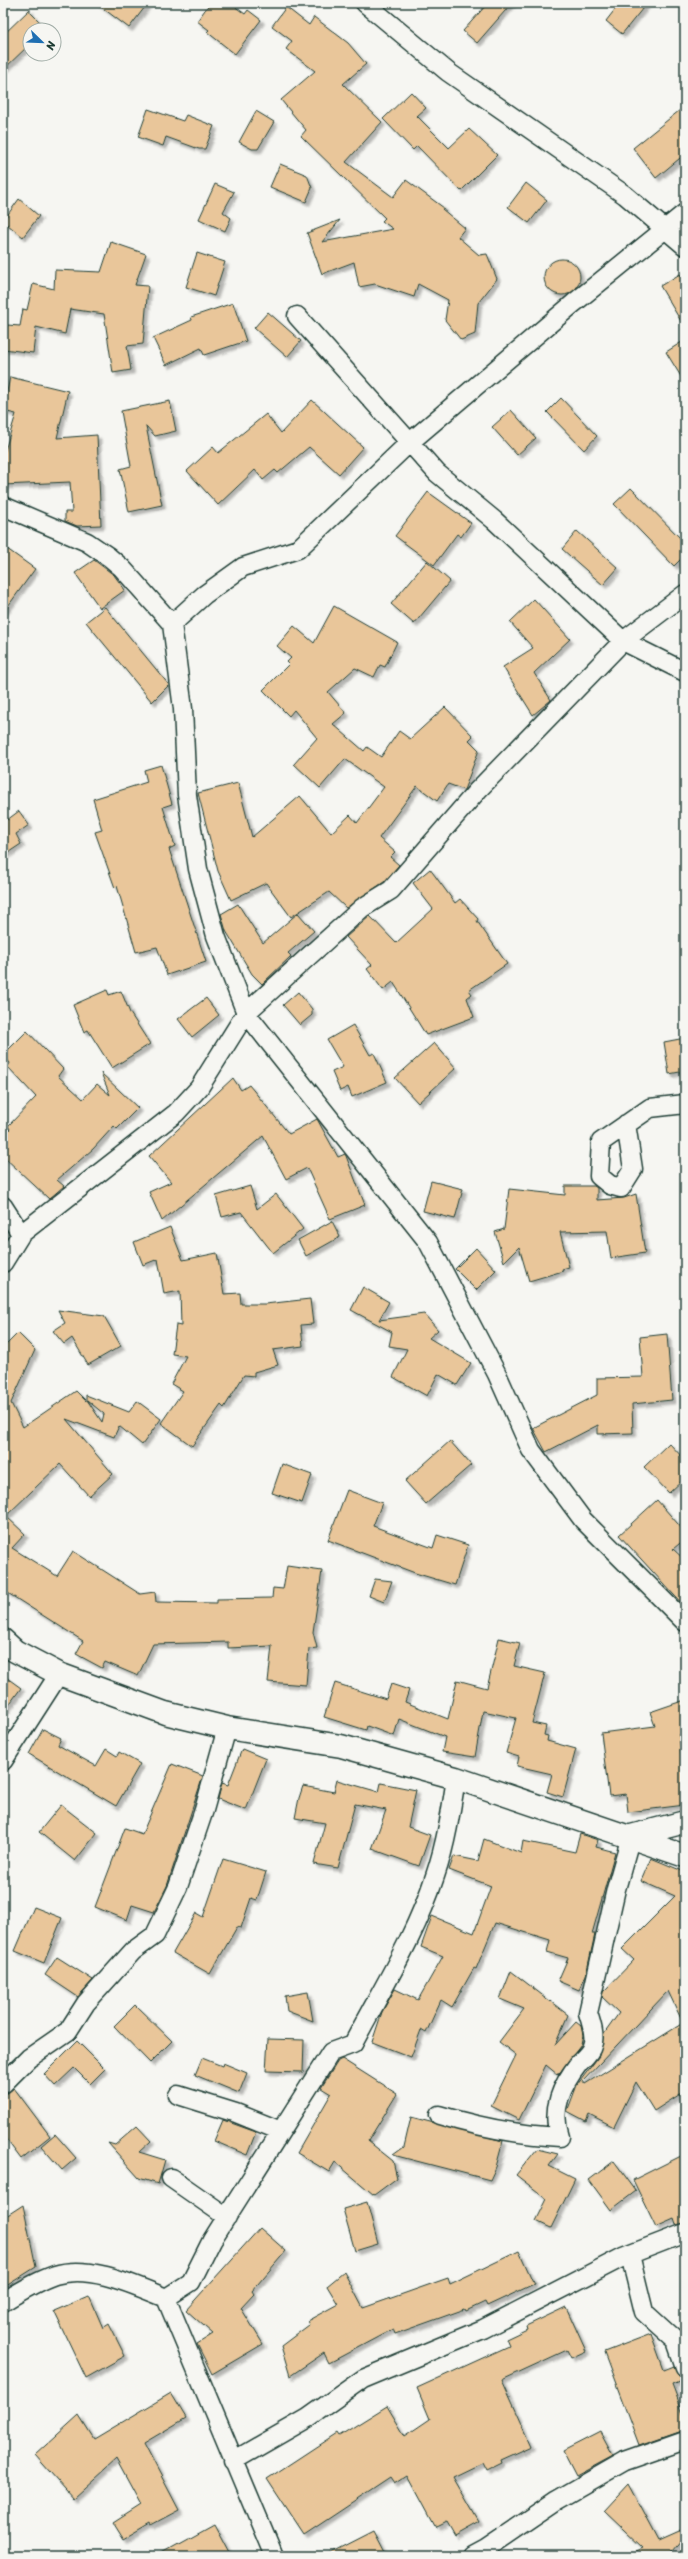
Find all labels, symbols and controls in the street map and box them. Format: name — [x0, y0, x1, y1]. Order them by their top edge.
north arrow — [22, 22, 62, 62]
text: N — [40, 38, 61, 53]

